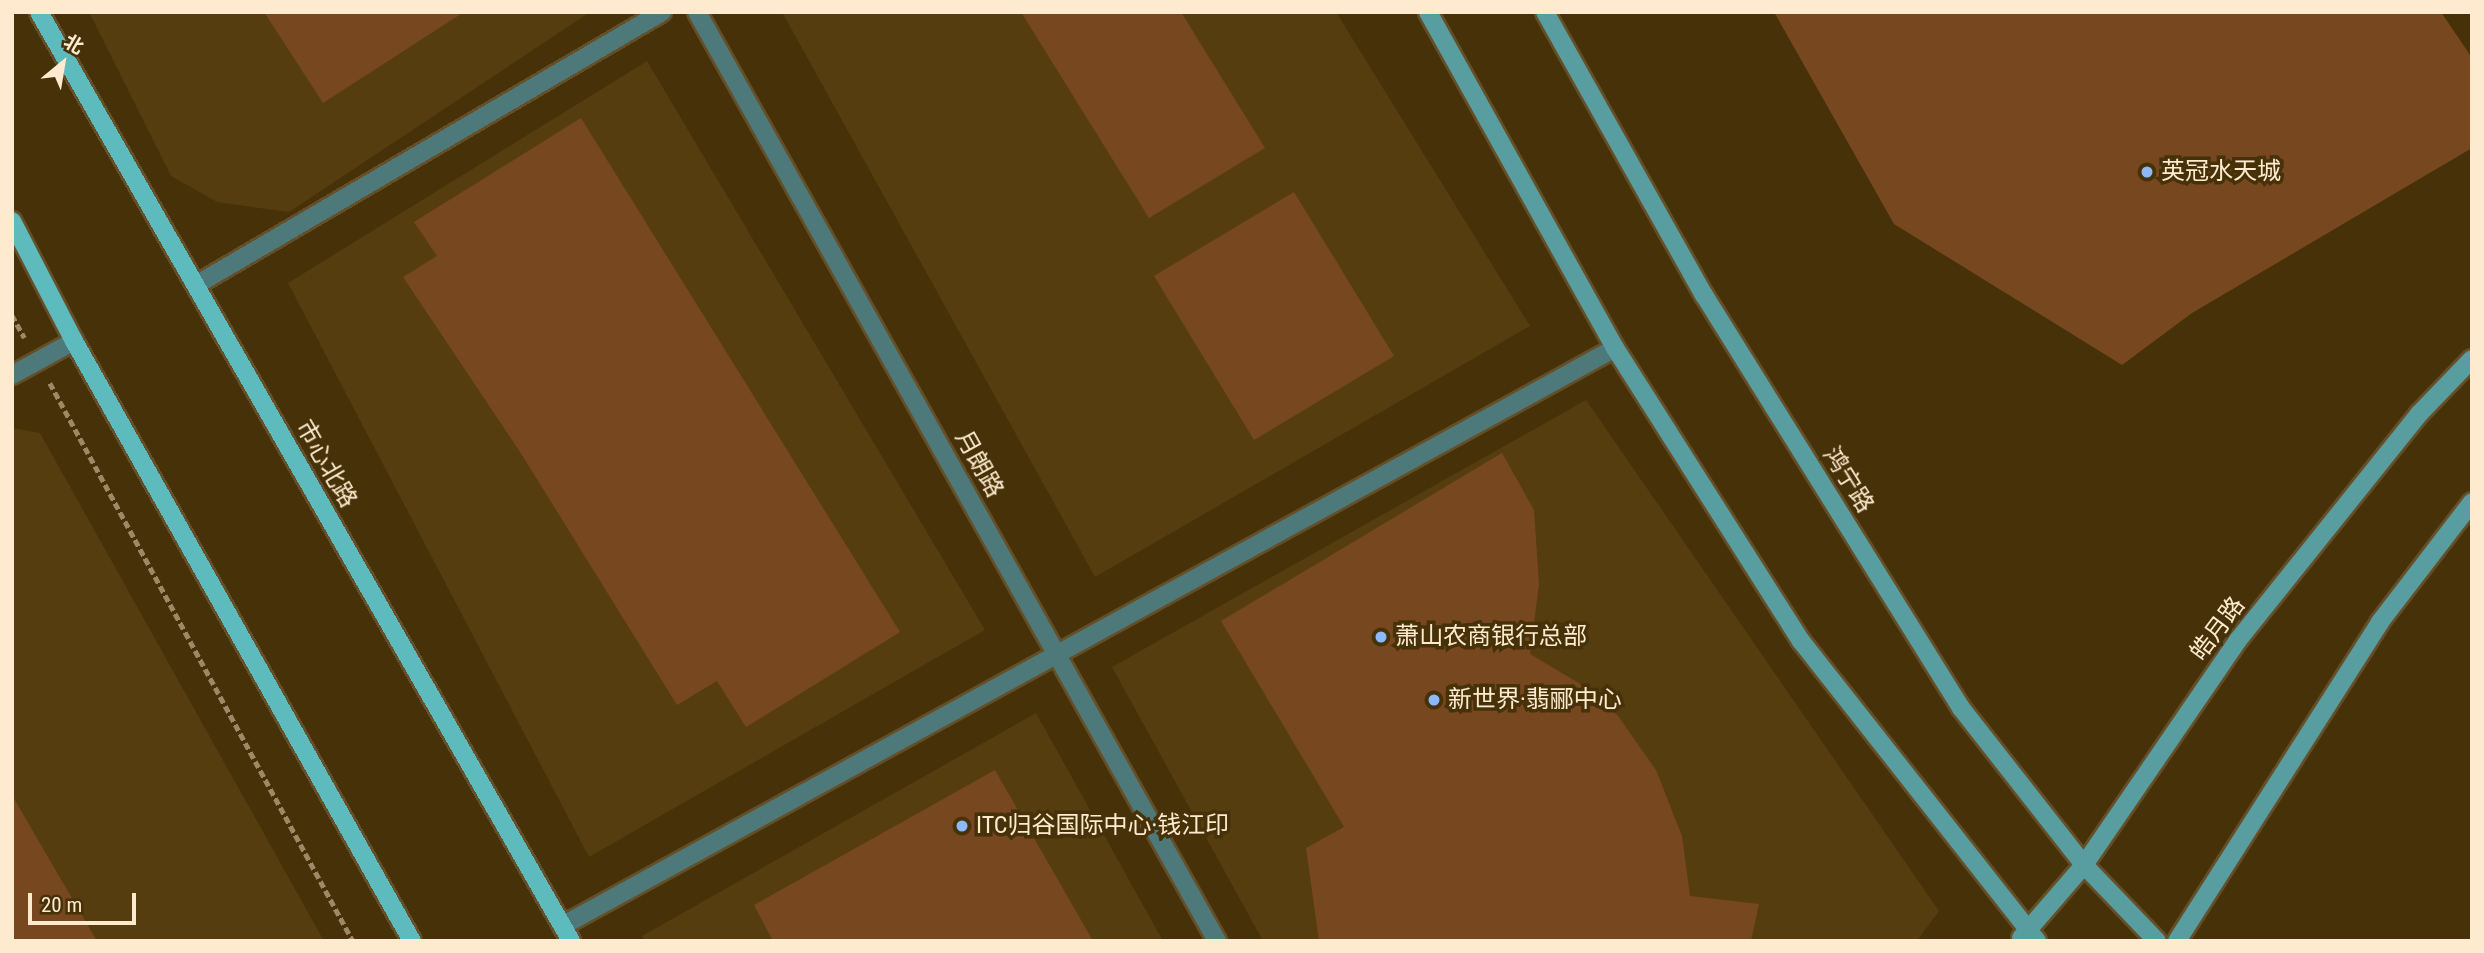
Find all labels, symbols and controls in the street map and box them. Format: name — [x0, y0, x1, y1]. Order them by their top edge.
north arrow — [28, 28, 98, 98]
text: 北 — [60, 30, 88, 59]
place label: 英冠水天城 — [2161, 158, 2281, 186]
marker: 英冠水天城 — [2139, 164, 2155, 180]
street label: 市心北路 — [290, 415, 362, 513]
street label: 月朗路 — [949, 426, 1009, 502]
street label: 鸿宁路 — [1817, 442, 1879, 518]
street label: 皓月路 — [2185, 592, 2251, 666]
place label: 萧山农商银行总部 — [1395, 623, 1587, 651]
marker: 萧山农商银行总部 — [1373, 629, 1389, 645]
place label: 新世界·翡郦中心 — [1448, 686, 1622, 714]
marker: 新世界·翡郦中心 — [1426, 692, 1442, 708]
place label: ITC归谷国际中心·钱江印 — [976, 812, 1229, 840]
marker: ITC归谷国际中心·钱江印 — [954, 818, 970, 834]
scale bar — [32, 880, 140, 924]
text: 20 m — [41, 893, 82, 917]

